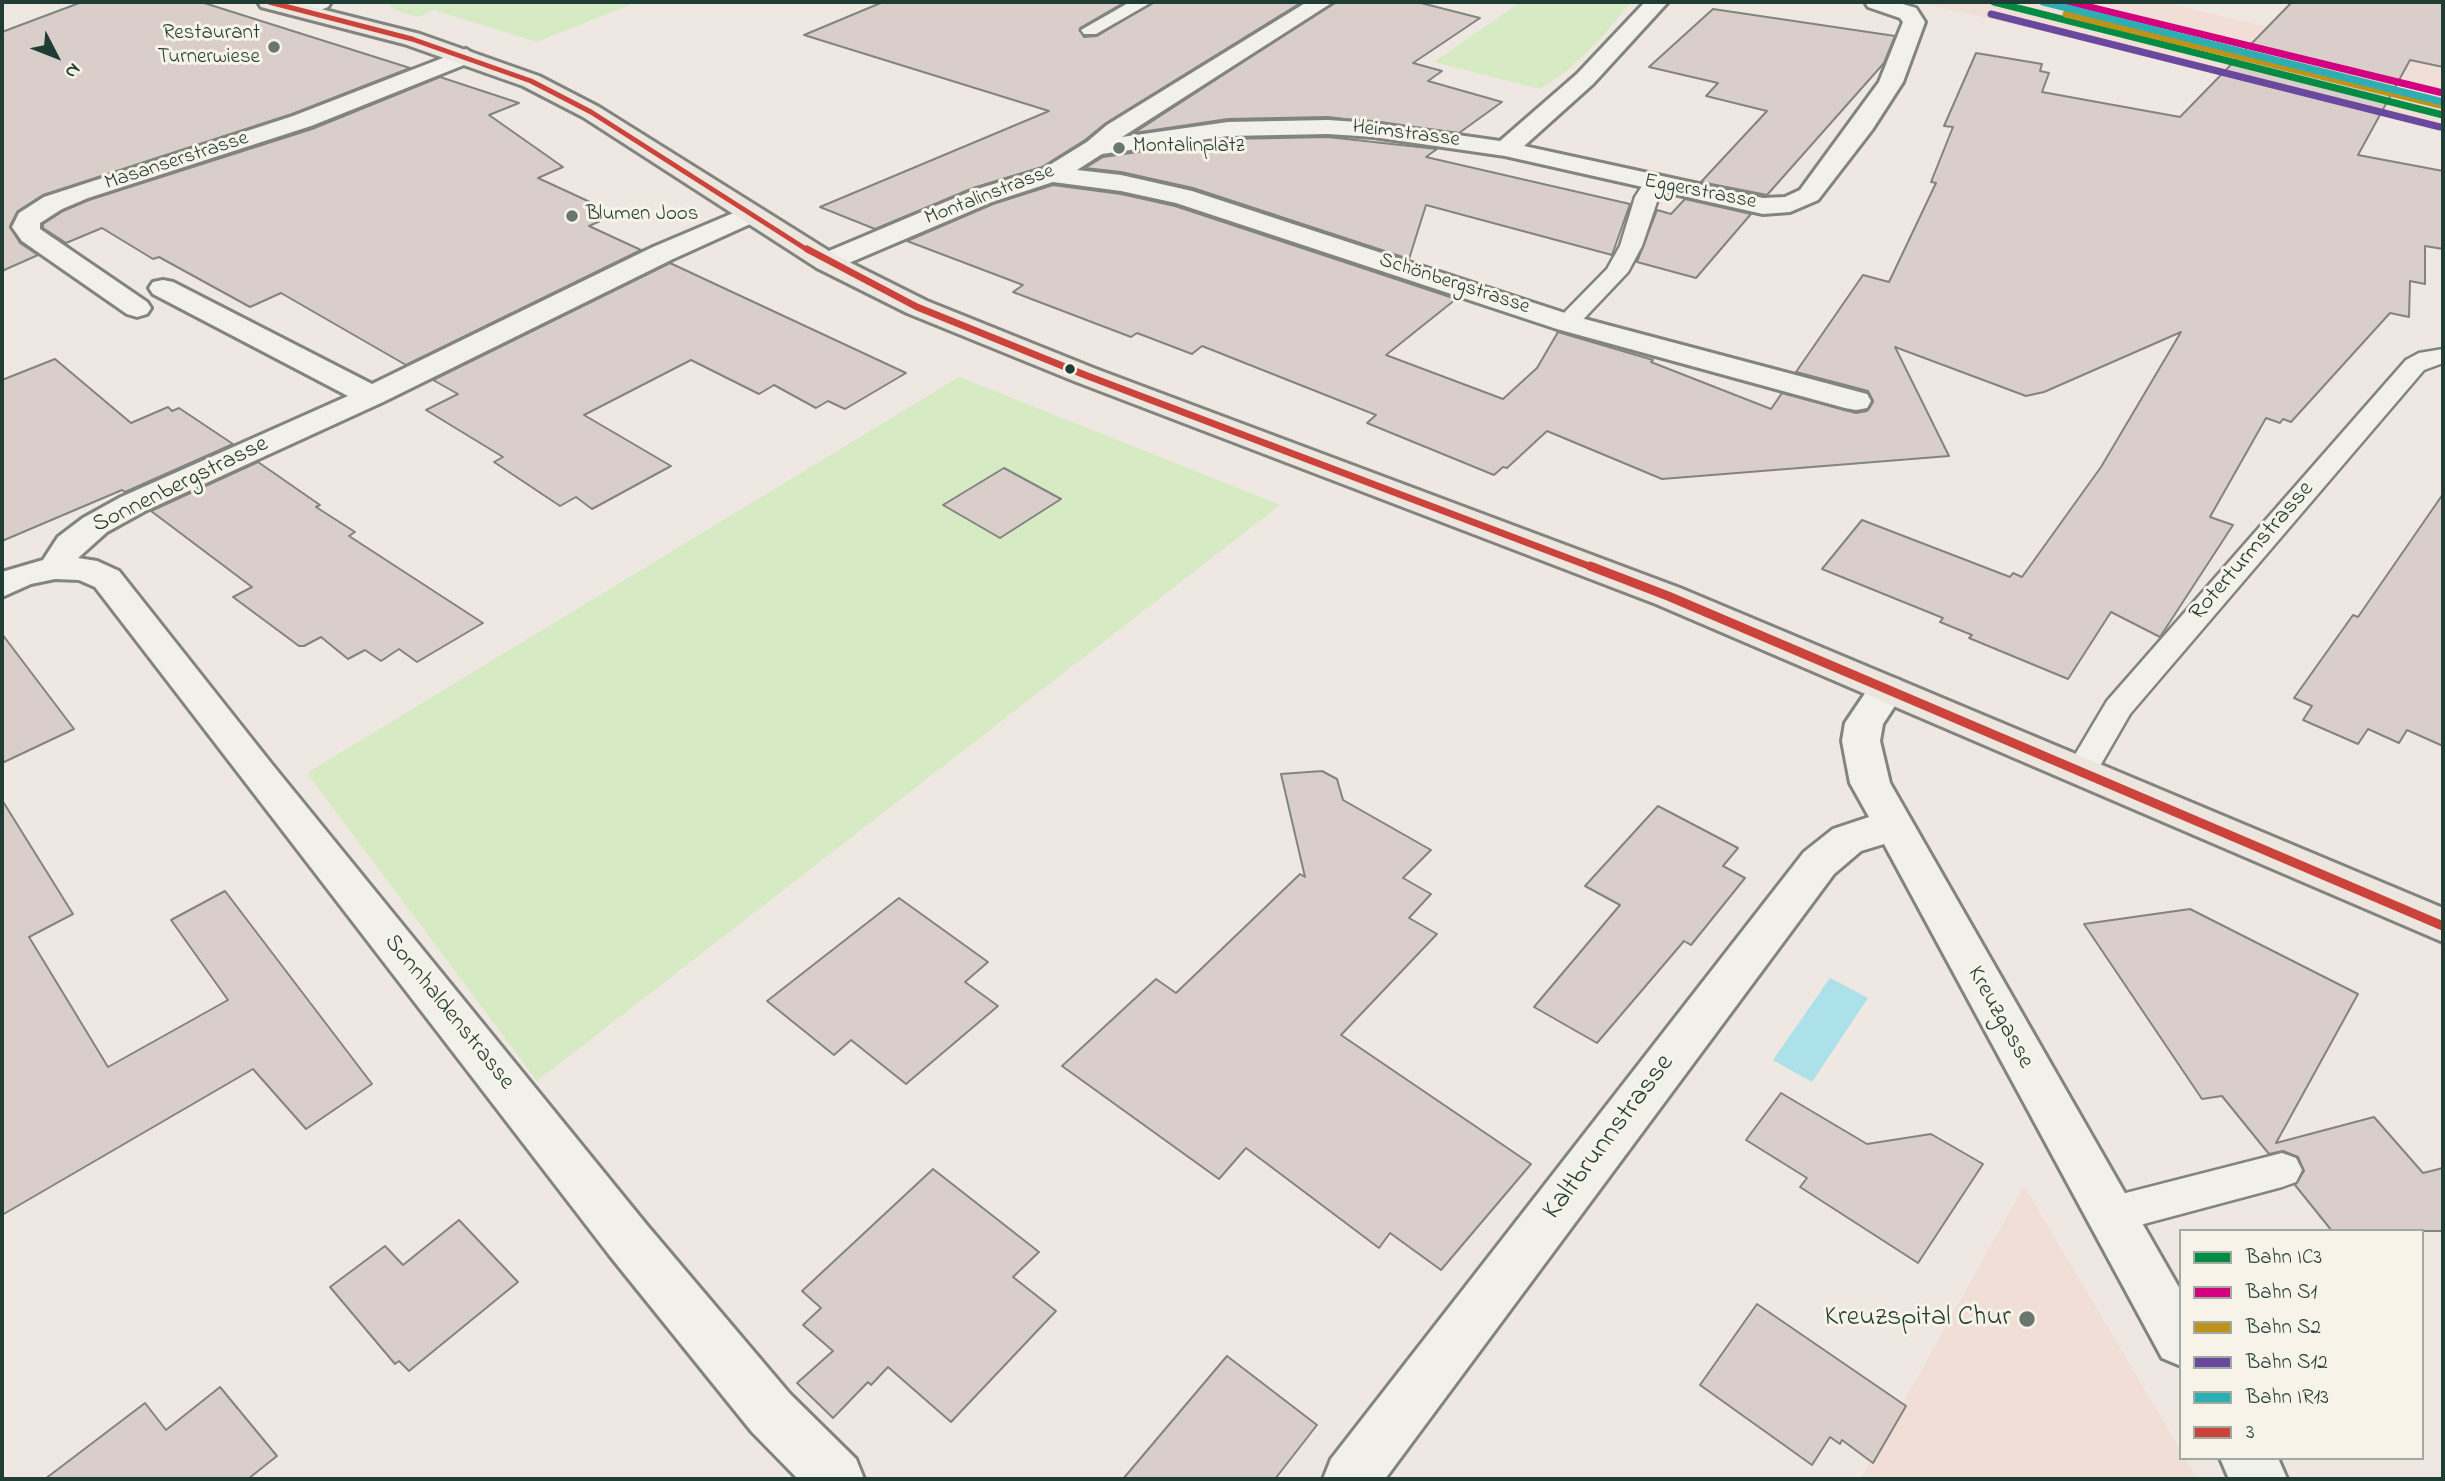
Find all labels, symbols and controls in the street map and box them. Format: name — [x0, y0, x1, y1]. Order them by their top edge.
north arrow — [21, 21, 91, 91]
place label: Restaurant Turnerwiese — [157, 22, 260, 72]
marker: Restaurant Turnerwiese — [266, 39, 282, 55]
text: N — [58, 57, 86, 84]
street label: Heimstrasse — [1351, 116, 1461, 154]
street label: Masanserstrasse — [102, 127, 252, 197]
place label: Montalinplatz — [1133, 135, 1245, 161]
marker: Montalinplatz — [1111, 140, 1127, 156]
street label: Montalinstrasse — [922, 160, 1058, 232]
street label: Eggerstrasse — [1642, 170, 1758, 216]
place label: Blumen Joos — [586, 203, 698, 229]
marker: Blumen Joos — [564, 208, 580, 224]
street label: Schönbergstrasse — [1376, 249, 1532, 321]
unlabelled marker — [1063, 362, 1077, 376]
street label: Sonnenbergstrasse — [89, 431, 273, 541]
street label: Roterturmstrasse — [2185, 476, 2321, 628]
street label: Sonnhaldenstrasse — [376, 929, 520, 1097]
street label: Kreuzgasse — [1959, 962, 2039, 1074]
street label: Kaltbrunnstrasse — [1537, 1049, 1683, 1227]
legend — [2179, 1229, 2424, 1460]
text: Bahn IC3 — [2246, 1243, 2322, 1273]
text: Bahn S1 — [2246, 1278, 2317, 1308]
place label: Kreuzspital Chur — [1824, 1302, 2011, 1336]
marker: Kreuzspital Chur — [2017, 1309, 2037, 1329]
text: Bahn S2 — [2246, 1313, 2321, 1343]
text: Bahn S12 — [2246, 1348, 2328, 1378]
text: Bahn IR13 — [2246, 1383, 2329, 1413]
text: 3 — [2246, 1418, 2255, 1448]

